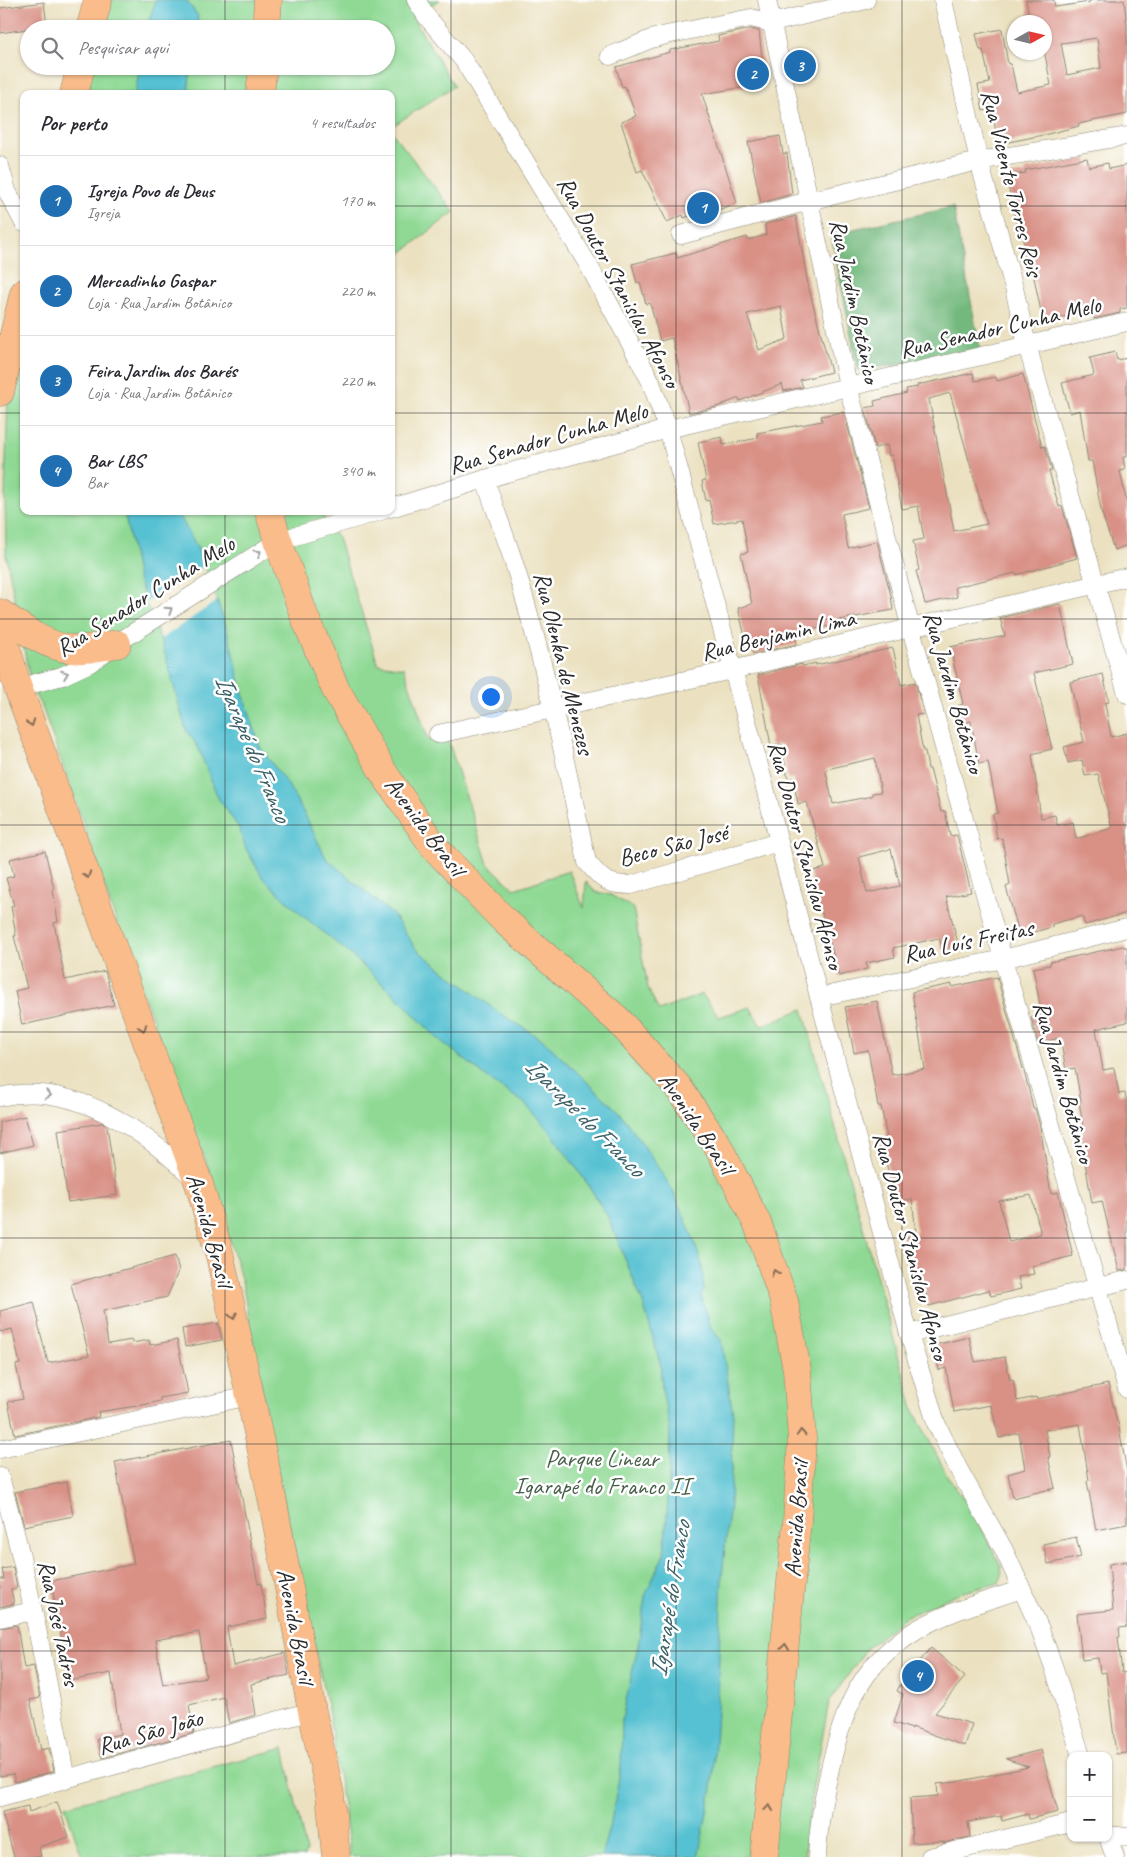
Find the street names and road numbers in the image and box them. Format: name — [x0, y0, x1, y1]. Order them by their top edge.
street label: Rua Vicente Torres Reis — [974, 87, 1050, 282]
street label: Rua Doutor Stanislau Afonso — [551, 171, 689, 395]
street label: Rua Jardim Botânico — [823, 216, 888, 388]
street label: Rua Senador Cunha Melo — [897, 289, 1105, 365]
street label: Rua Senador Cunha Melo — [445, 395, 652, 481]
street label: Rua Senador Cunha Melo — [50, 528, 241, 663]
street label: Rua Olenka de Menezes — [527, 569, 602, 760]
street label: Rua Benjamin Lima — [698, 602, 859, 667]
street label: Rua Jardim Botânico — [917, 608, 992, 779]
street label: Rua Doutor Stanislau Afonso — [761, 738, 852, 975]
street label: Avenida Brasil — [378, 771, 474, 885]
street label: Beco São José — [615, 816, 735, 873]
street label: Rua Luís Freitas — [900, 912, 1038, 969]
street label: Rua Jardim Botânico — [1027, 998, 1102, 1169]
street label: Avenida Brasil — [652, 1066, 744, 1183]
street label: Rua Doutor Stanislau Afonso — [866, 1129, 957, 1366]
street label: Avenida Brasil — [180, 1170, 242, 1294]
street label: Avenida Brasil — [777, 1456, 815, 1578]
street label: Rua José Tadros — [31, 1557, 87, 1691]
street label: Avenida Brasil — [270, 1566, 323, 1690]
street label: Rua São João — [94, 1702, 207, 1761]

